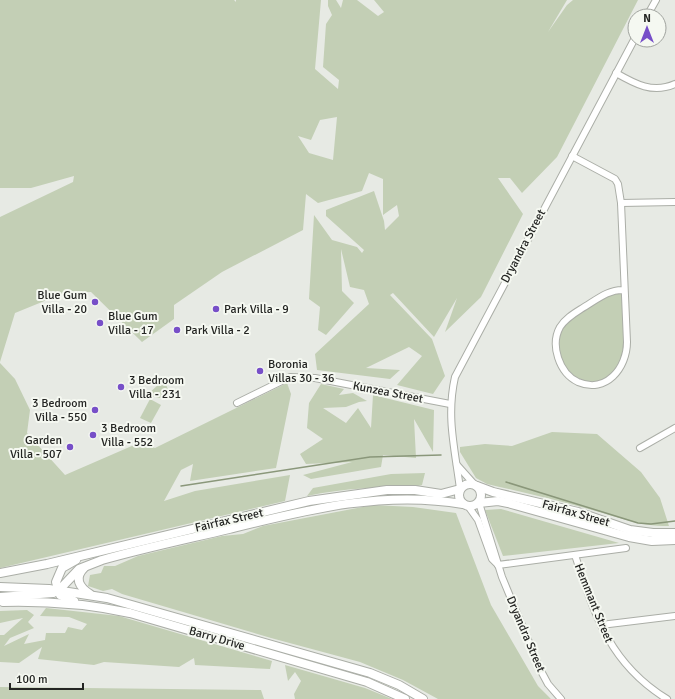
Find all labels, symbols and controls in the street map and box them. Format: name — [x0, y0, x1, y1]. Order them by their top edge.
north arrow — [627, 8, 667, 48]
text: N — [643, 12, 651, 25]
street label: Dryandra Street — [498, 207, 549, 286]
place label: Blue Gum Villa - 20 — [37, 288, 87, 317]
marker: Blue Gum Villa - 20 — [90, 297, 100, 307]
place label: Park Villa - 9 — [224, 302, 289, 317]
marker: Park Villa - 9 — [211, 304, 221, 314]
place label: Blue Gum Villa - 17 — [108, 309, 158, 338]
marker: Blue Gum Villa - 17 — [95, 318, 105, 328]
place label: Park Villa - 2 — [185, 323, 250, 338]
marker: Park Villa - 2 — [172, 325, 182, 335]
place label: Boronia Villas 30 - 36 — [268, 357, 334, 386]
marker: Boronia Villas 30 - 36 — [255, 366, 265, 376]
place label: 3 Bedroom Villa - 231 — [129, 373, 184, 402]
street label: Kunzea Street — [352, 378, 424, 407]
marker: 3 Bedroom Villa - 231 — [116, 382, 126, 392]
place label: 3 Bedroom Villa - 550 — [32, 396, 87, 425]
marker: 3 Bedroom Villa - 550 — [90, 405, 100, 415]
place label: 3 Bedroom Villa - 552 — [101, 421, 156, 450]
marker: 3 Bedroom Villa - 552 — [88, 430, 98, 440]
place label: Garden Villa - 507 — [10, 433, 62, 462]
marker: Garden Villa - 507 — [65, 442, 75, 452]
street label: Fairfax Street — [540, 497, 611, 530]
street label: Fairfax Street — [194, 505, 265, 536]
street label: Hemmant Street — [571, 561, 616, 645]
street label: Dryandra Street — [503, 594, 548, 675]
street label: Barry Drive — [187, 623, 247, 654]
scale bar — [10, 665, 83, 691]
text: 100 m — [16, 672, 48, 687]

